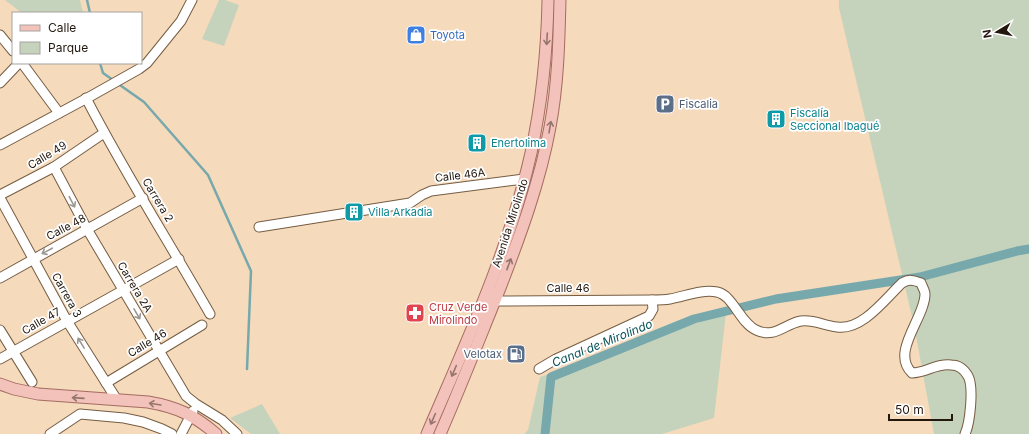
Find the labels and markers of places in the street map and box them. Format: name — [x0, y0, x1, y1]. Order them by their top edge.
shop icon: Toyota — [405, 24, 427, 46]
place label: Toyota — [430, 28, 465, 42]
parking icon: Fiscalia — [654, 93, 676, 115]
place label: Fiscalia — [679, 97, 718, 111]
place label: Fiscalía Seccional Ibagué — [790, 106, 879, 133]
building icon: Fiscalía Seccional Ibagué — [765, 108, 787, 130]
building icon: Enertolima — [466, 132, 488, 154]
place label: Enertolima — [491, 136, 546, 150]
building icon: Villa Arkadia — [343, 201, 365, 223]
place label: Villa Arkadia — [368, 205, 433, 219]
place label: Cruz Verde Mirolindo — [429, 300, 487, 327]
pharmacy icon: Cruz Verde Mirolindo — [404, 302, 426, 324]
fuel station icon: Velotax — [505, 343, 527, 365]
place label: Velotax — [463, 347, 502, 361]

